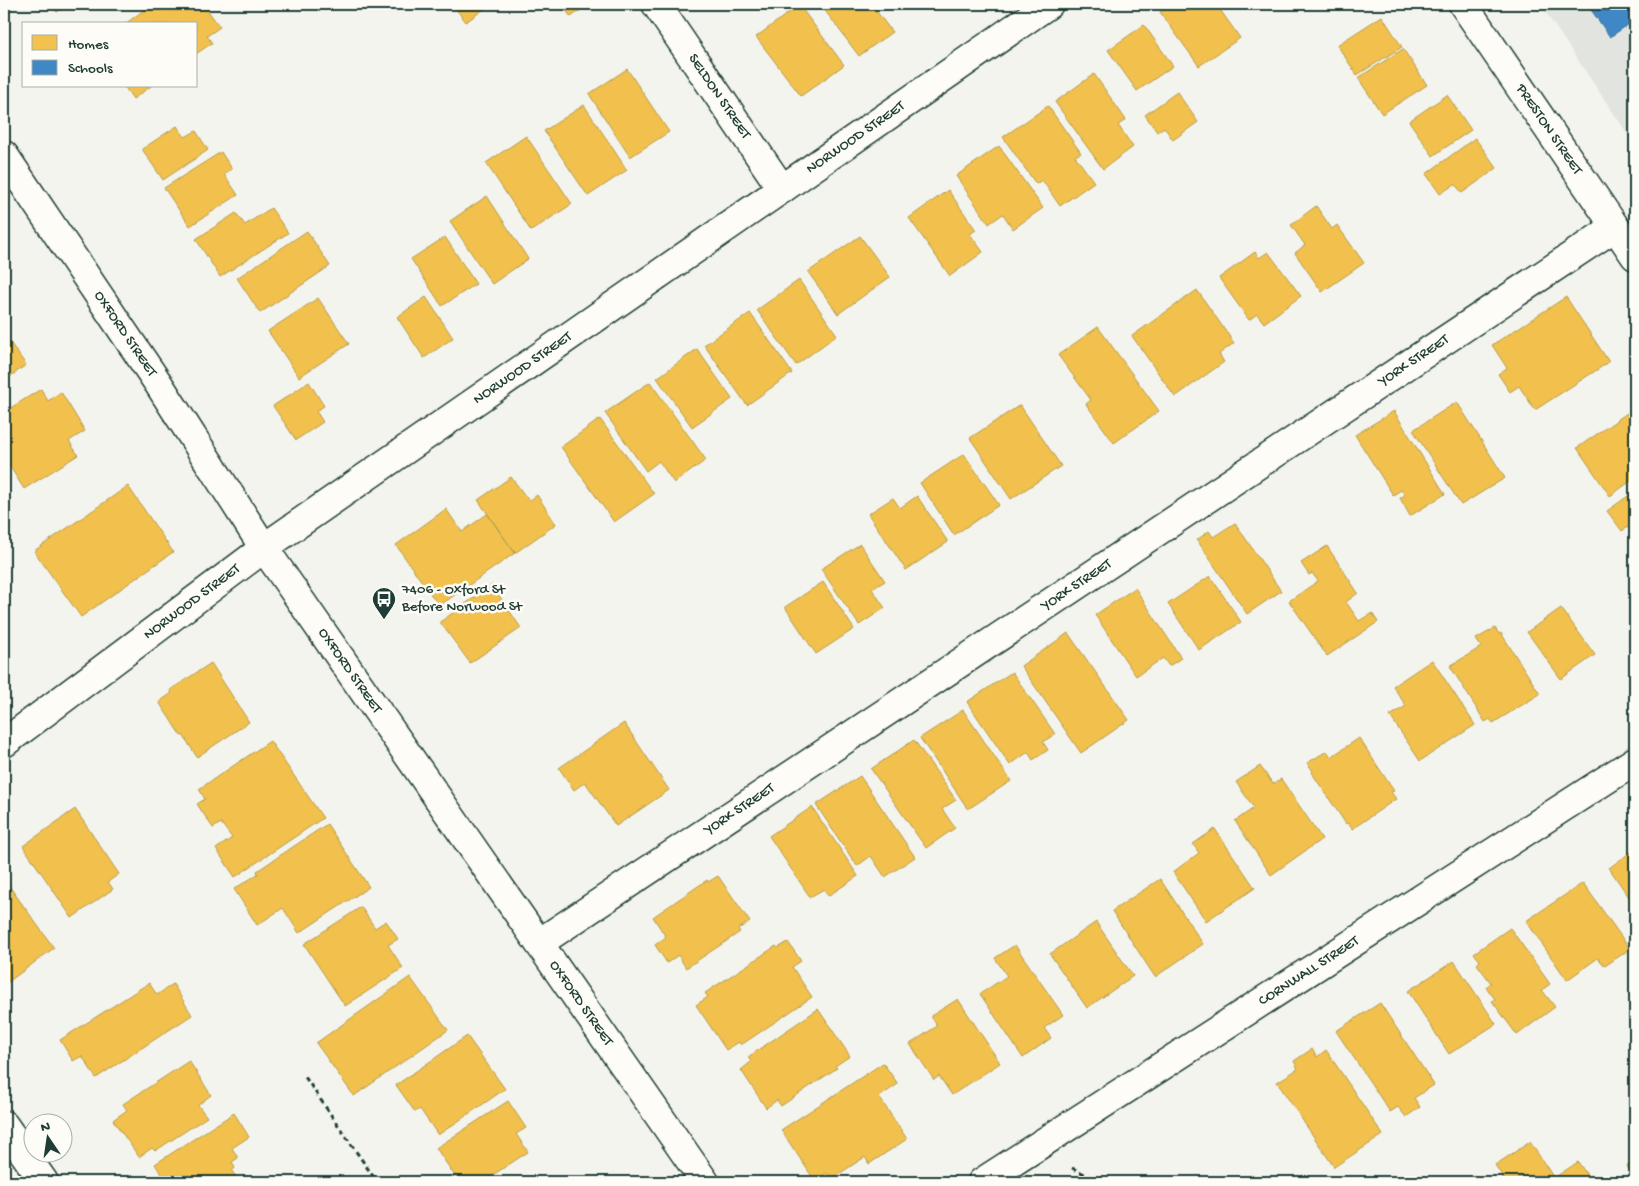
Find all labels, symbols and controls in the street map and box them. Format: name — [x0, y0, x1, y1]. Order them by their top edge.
legend — [22, 22, 198, 88]
text: Homes — [68, 36, 109, 54]
street label: SELDON STREET — [684, 51, 755, 144]
text: Schools — [68, 60, 113, 78]
street label: PRESTON STREET — [1511, 80, 1587, 179]
street label: NORWOOD STREET — [803, 97, 910, 178]
street label: OXFORD STREET — [89, 288, 161, 381]
street label: NORWOOD STREET — [470, 327, 577, 409]
street label: YORK STREET — [1374, 330, 1454, 392]
street label: YORK STREET — [1037, 555, 1116, 616]
street label: NORWOOD STREET — [140, 559, 245, 644]
place label: 7406 - Oxford St Before Norwood St — [401, 581, 524, 616]
bus stop icon: 7406 - Oxford St Before Norwood St — [371, 586, 397, 620]
street label: OXFORD STREET — [314, 625, 386, 718]
street label: YORK STREET — [699, 779, 779, 840]
street label: CORNWALL STREET — [1255, 932, 1364, 1010]
street label: OXFORD STREET — [545, 957, 617, 1051]
north arrow — [22, 1114, 72, 1164]
text: N — [39, 1118, 52, 1137]

